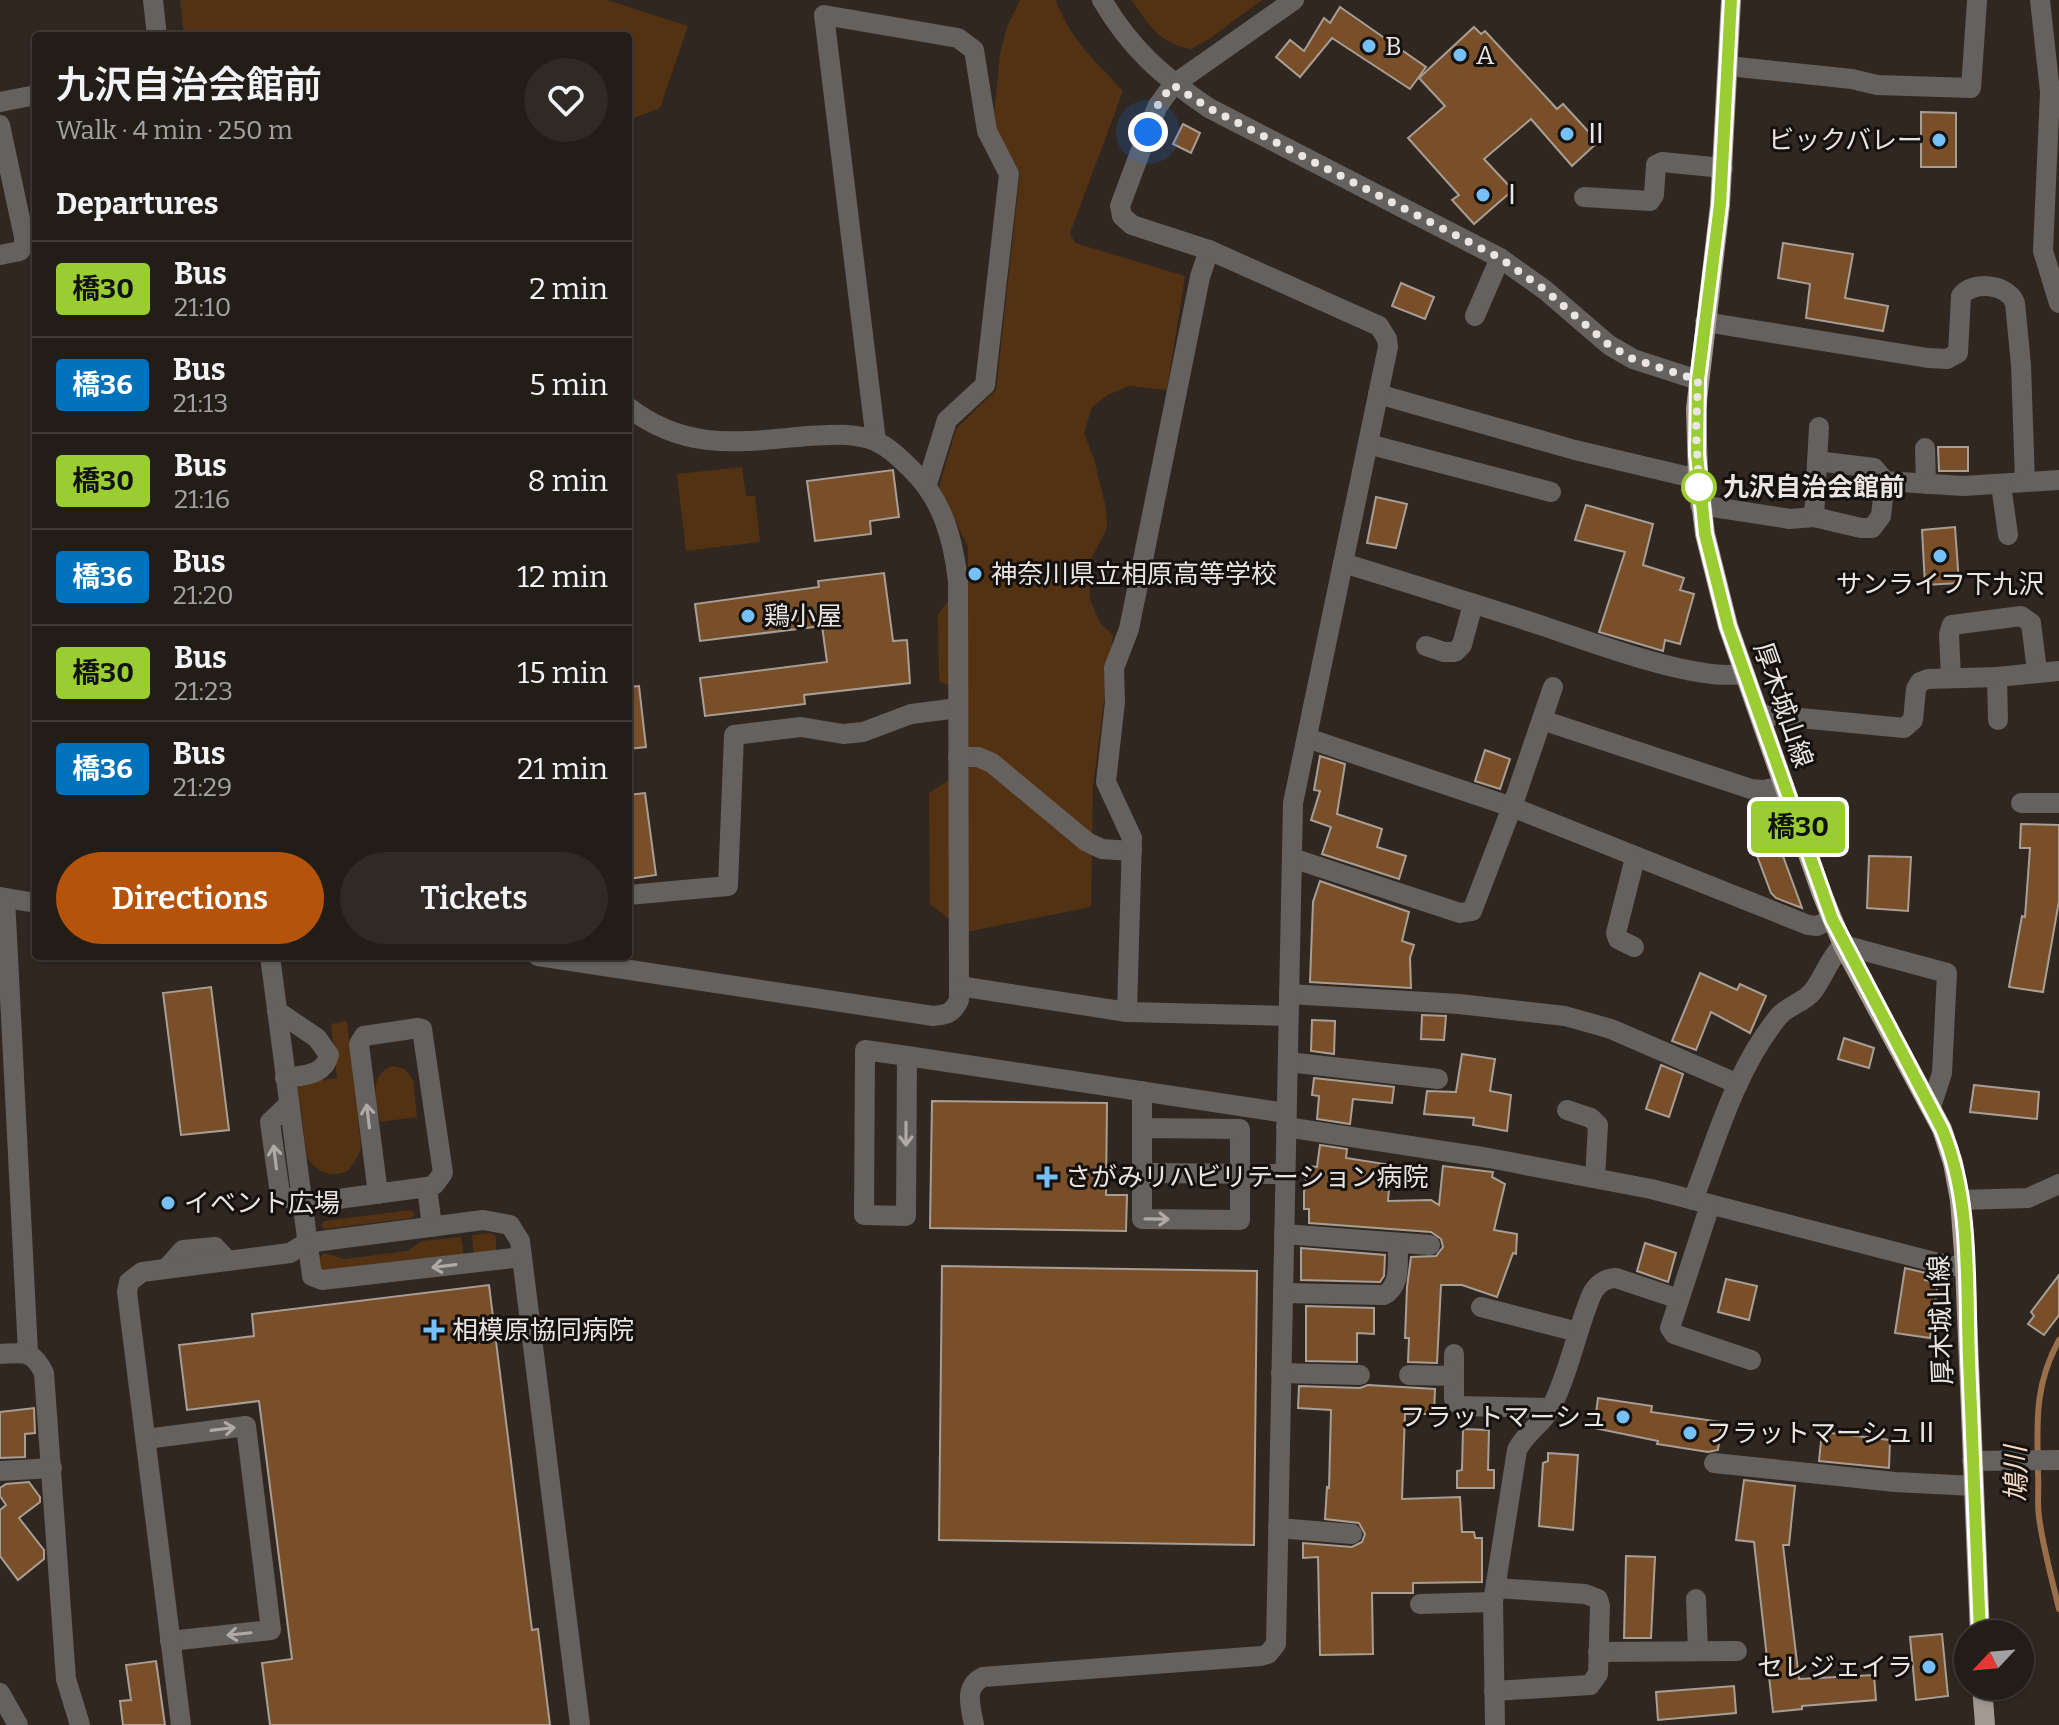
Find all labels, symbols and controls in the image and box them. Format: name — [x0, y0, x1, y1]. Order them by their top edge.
place label: B — [1385, 31, 1402, 62]
marker: B — [1360, 37, 1378, 55]
place label: A — [1476, 40, 1495, 71]
marker: A — [1451, 46, 1469, 64]
button: heart — [524, 58, 608, 142]
text: 九沢自治会館前 — [56, 62, 322, 108]
your location — [1128, 112, 1168, 152]
text: Walk · 4 min · 250 m — [56, 115, 293, 146]
place label: Ⅱ — [1583, 119, 1609, 150]
marker: Ⅱ — [1558, 125, 1576, 143]
place label: ビックバレー — [1768, 125, 1923, 156]
marker: ビックバレー — [1930, 131, 1948, 149]
place label: Ⅰ — [1499, 180, 1525, 211]
text: Departures — [56, 186, 219, 222]
marker: Ⅰ — [1474, 186, 1492, 204]
text: Bus — [174, 256, 227, 292]
text: 2 min — [529, 271, 608, 307]
text: 橋30 — [72, 272, 134, 305]
text: 21:10 — [174, 292, 231, 323]
text: Bus — [173, 352, 226, 388]
text: 5 min — [529, 367, 608, 403]
text: 橋36 — [72, 368, 133, 401]
text: 21:13 — [173, 388, 228, 419]
text: Bus — [174, 448, 227, 484]
text: 8 min — [527, 463, 608, 499]
text: 橋30 — [72, 464, 134, 497]
marker: 九沢自治会館前 — [1682, 470, 1716, 504]
place label: 九沢自治会館前 — [1723, 472, 1905, 503]
text: 21:16 — [174, 484, 230, 515]
text: Bus — [173, 544, 226, 580]
marker: サンライフ下九沢 — [1931, 547, 1949, 565]
text: 12 min — [517, 559, 608, 595]
place label: 神奈川県立相原高等学校 — [991, 559, 1277, 590]
text: 橋36 — [72, 560, 133, 593]
marker: 神奈川県立相原高等学校 — [966, 565, 984, 583]
place label: サンライフ下九沢 — [1836, 569, 2044, 600]
text: 21:20 — [173, 580, 234, 611]
place label: 鶏小屋 — [764, 601, 842, 632]
marker: 鶏小屋 — [739, 607, 757, 625]
street label: 厚木城山線 — [1747, 638, 1819, 772]
text: Bus — [174, 640, 227, 676]
text: 15 min — [517, 655, 608, 691]
text: 橋30 — [72, 656, 134, 689]
text: 21:23 — [174, 676, 233, 707]
text: Bus — [173, 736, 226, 772]
text: 21 min — [517, 751, 608, 787]
text: 橋36 — [72, 752, 133, 785]
text: 21:29 — [173, 772, 232, 803]
line badge: 橋30 — [1752, 801, 1844, 853]
text: 橋30 — [1767, 810, 1829, 843]
button: Directions — [56, 852, 324, 944]
button: Tickets — [340, 852, 608, 944]
one-way arrow — [360, 1104, 375, 1130]
one-way arrow — [898, 1120, 914, 1147]
one-way arrow — [267, 1145, 282, 1170]
place label: さがみリハビリテーション病院 — [1065, 1162, 1428, 1193]
marker: さがみリハビリテーション病院 — [1036, 1166, 1058, 1188]
place label: イベント広場 — [184, 1188, 340, 1219]
marker: イベント広場 — [159, 1194, 177, 1212]
one-way arrow — [1143, 1211, 1170, 1227]
street label: 厚木城山線 — [1923, 1254, 1959, 1386]
one-way arrow — [432, 1259, 458, 1274]
place label: 相模原協同病院 — [452, 1315, 634, 1346]
marker: 相模原協同病院 — [423, 1319, 445, 1341]
place label: フラットマーシュ — [1400, 1402, 1607, 1433]
marker: フラットマーシュ — [1614, 1408, 1632, 1426]
place label: フラットマーシュⅡ — [1706, 1418, 1939, 1449]
one-way arrow — [209, 1422, 236, 1437]
marker: フラットマーシュⅡ — [1681, 1424, 1699, 1442]
water label: 鳩川 — [1999, 1443, 2033, 1502]
north arrow — [1954, 1620, 2034, 1700]
map controls — [1954, 1620, 2034, 1700]
one-way arrow — [226, 1626, 253, 1641]
place label: セレジェイラ — [1757, 1652, 1913, 1683]
marker: セレジェイラ — [1920, 1658, 1938, 1676]

